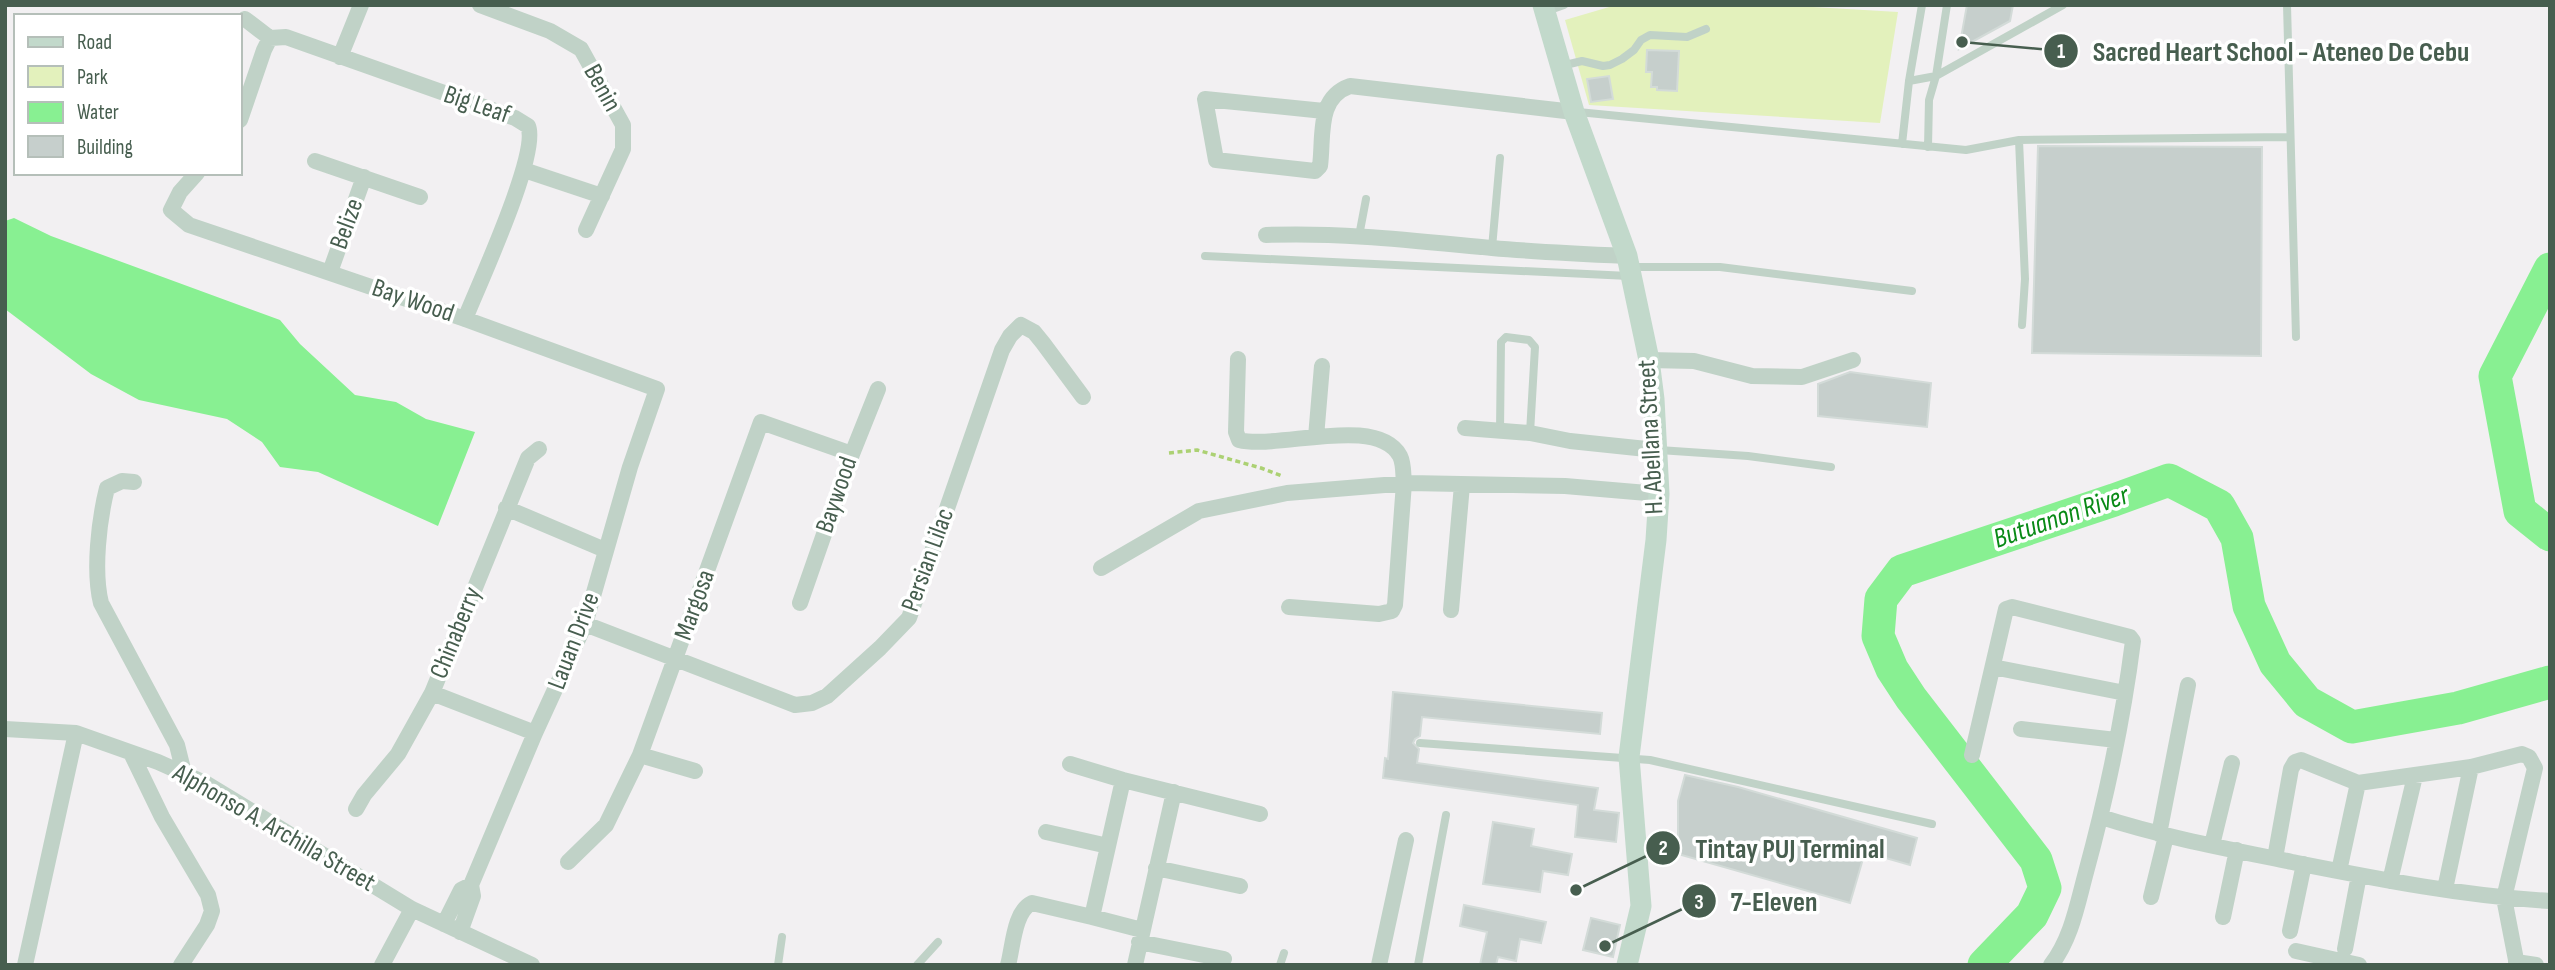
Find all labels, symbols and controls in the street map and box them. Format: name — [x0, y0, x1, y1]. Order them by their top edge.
legend — [14, 14, 242, 175]
callout: Sacred Heart School - Ateneo De Cebu — [2044, 26, 2484, 75]
text: Road — [77, 30, 112, 55]
text: Sacred Heart School - Ateneo De Cebu — [2093, 36, 2469, 69]
text: 1 — [2057, 39, 2065, 64]
street label: Benin — [577, 59, 627, 117]
text: Park — [77, 65, 108, 90]
street label: Big Leaf — [440, 79, 515, 131]
text: Water — [77, 100, 119, 125]
text: Building — [77, 135, 133, 160]
street label: Belize — [324, 194, 370, 254]
street label: Bay Wood — [368, 273, 458, 329]
street label: H. Abellana Street — [1631, 359, 1671, 515]
street label: Baywood — [810, 453, 864, 537]
water label: Butuanon River — [1989, 478, 2134, 556]
street label: Persian Lilac — [895, 504, 961, 616]
street label: Margosa — [668, 566, 722, 644]
street label: Chinaberry — [424, 583, 488, 683]
street label: Lauan Drive — [541, 588, 607, 694]
street label: Alphonso A. Archilla Street — [166, 757, 381, 899]
callout: Tintay PUJ Terminal — [1646, 823, 1899, 872]
text: Tintay PUJ Terminal — [1695, 833, 1885, 866]
text: 2 — [1658, 836, 1668, 861]
callout: 7-Eleven — [1682, 877, 1831, 926]
text: 7-Eleven — [1731, 886, 1817, 919]
text: 3 — [1694, 890, 1704, 915]

